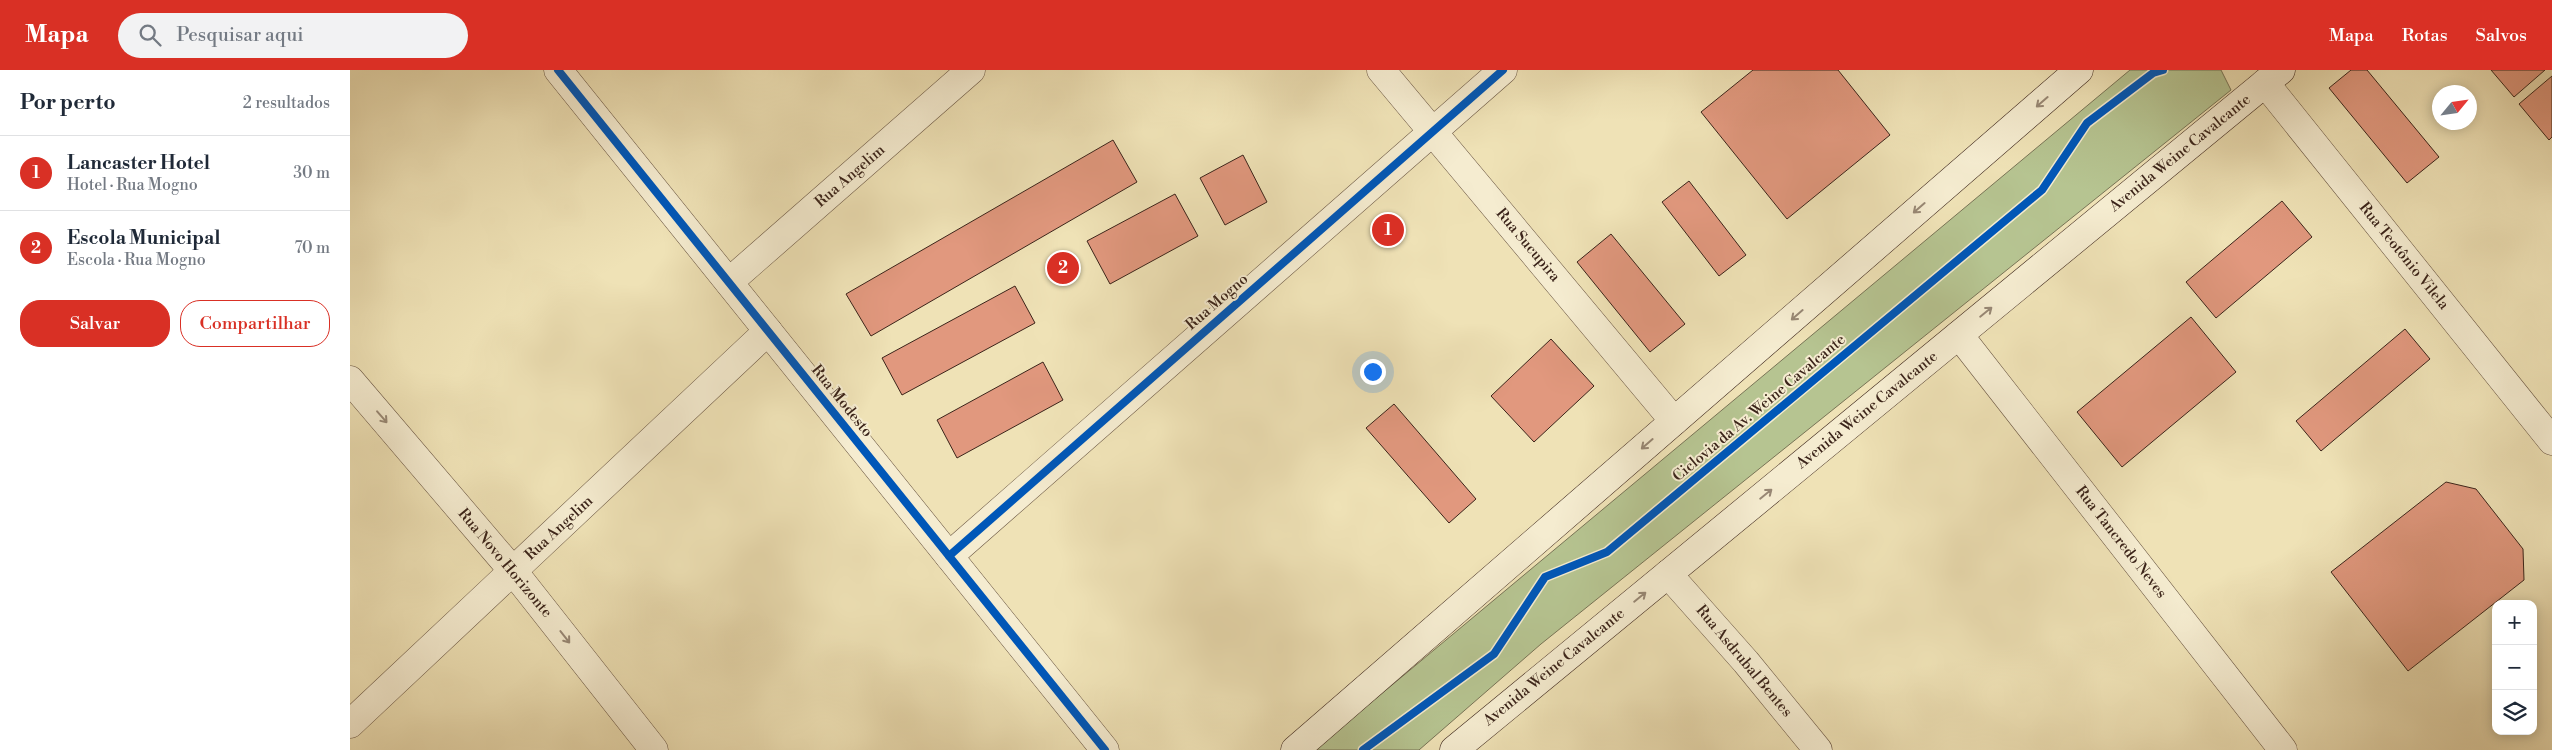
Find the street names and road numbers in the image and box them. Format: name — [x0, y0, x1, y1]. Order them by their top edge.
street label: Avenida Weine Cavalcante — [2105, 90, 2254, 216]
street label: Rua Angelim — [811, 140, 889, 212]
street label: Rua Teotônio Vilela — [2355, 199, 2453, 314]
street label: Rua Sucupira — [1492, 204, 1565, 286]
street label: Rua Mogno — [1182, 270, 1252, 334]
street label: Ciclovia da Av. Weine Cavalcante — [1669, 330, 1849, 486]
street label: Avenida Weine Cavalcante — [1792, 347, 1941, 473]
street label: Rua Modesto — [807, 361, 877, 441]
street label: Rua Tancredo Neves — [2071, 482, 2171, 602]
street label: Rua Angelim — [521, 492, 597, 564]
street label: Rua Novo Horizonte — [454, 504, 556, 622]
street label: Rua Asdrubal Bentes — [1692, 601, 1796, 721]
street label: Avenida Weine Cavalcante — [1479, 604, 1628, 730]

